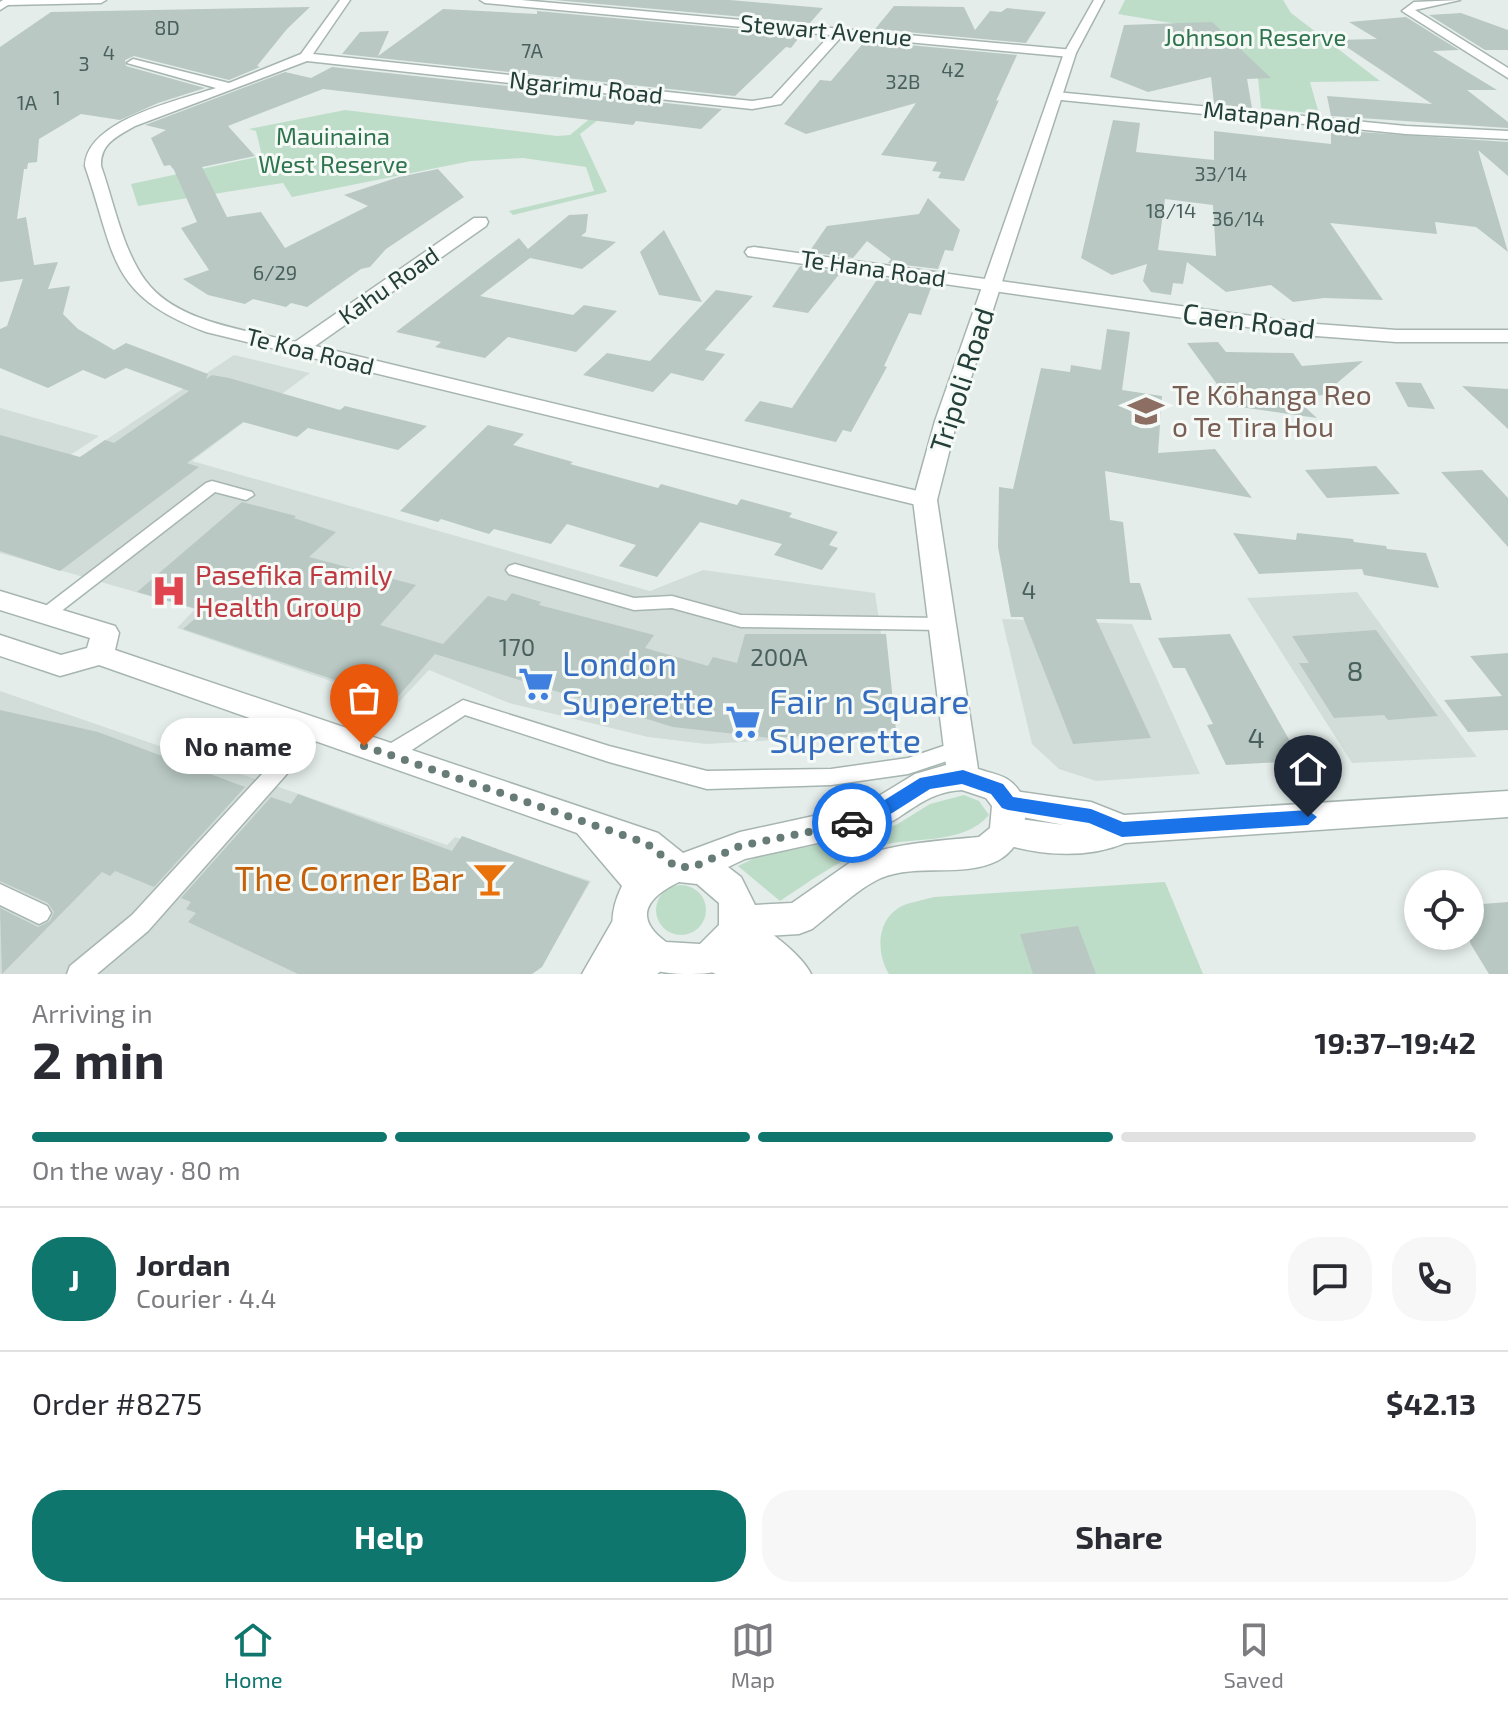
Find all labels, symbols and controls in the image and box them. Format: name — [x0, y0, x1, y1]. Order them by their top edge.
street label: Stewart Avenue — [739, 8, 913, 51]
house number: 8D — [154, 15, 180, 39]
park label: Johnson Reserve — [1164, 22, 1346, 51]
house number: 7A — [521, 38, 544, 62]
house number: 4 — [103, 40, 115, 64]
house number: 3 — [78, 51, 90, 75]
house number: 42 — [941, 57, 965, 81]
street label: Ngarimu Road — [508, 64, 664, 109]
house number: 32B — [886, 69, 920, 93]
house number: 1 — [53, 85, 61, 109]
house number: 1A — [17, 90, 38, 114]
street label: Matapan Road — [1202, 94, 1362, 139]
park label: Mauinaina West Reserve — [258, 121, 408, 178]
house number: 33/14 — [1195, 161, 1247, 185]
house number: 18/14 — [1146, 198, 1196, 222]
house number: 36/14 — [1211, 206, 1265, 230]
street label: Kahu Road — [332, 240, 444, 330]
street label: Te Hana Road — [799, 243, 948, 292]
house number: 6/29 — [253, 260, 297, 284]
street label: Caen Road — [1181, 295, 1317, 345]
street label: Tripoli Road — [922, 303, 1000, 456]
street label: Te Koa Road — [243, 321, 377, 380]
place label: Te Kōhanga Reo o Te Tira Hou — [1172, 377, 1372, 443]
school or university icon: Te Kōhanga Reo o Te Tira Hou — [1127, 392, 1165, 430]
place label: Pasefika Family Health Group — [195, 557, 393, 623]
hospital icon: Pasefika Family Health Group — [150, 572, 188, 610]
house number: 4 — [1022, 575, 1036, 604]
house number: 170 — [499, 632, 535, 661]
place label: London Superette — [562, 642, 714, 722]
house number: 200A — [750, 642, 808, 671]
house number: 8 — [1347, 653, 1364, 687]
pin — [330, 664, 398, 746]
supermarket icon: London Superette — [517, 665, 555, 703]
icon: bag — [342, 676, 386, 720]
place label: Fair n Square Superette — [769, 680, 969, 760]
supermarket icon: Fair n Square Superette — [724, 703, 762, 741]
callout: No name — [160, 718, 316, 774]
house number: 4 — [1247, 720, 1265, 754]
text: No name — [184, 730, 292, 761]
pin — [1274, 735, 1342, 817]
icon: home — [1286, 747, 1330, 791]
courier — [812, 783, 892, 863]
icon: car — [830, 801, 874, 845]
place label: The Corner Bar — [234, 857, 464, 898]
bar icon: The Corner Bar — [471, 860, 509, 898]
map controls — [1404, 870, 1484, 950]
button: locate — [1404, 870, 1484, 950]
text: Arriving in — [32, 997, 153, 1028]
text: 19:37–19:42 — [1315, 1024, 1476, 1060]
text: 2 min — [32, 1027, 165, 1089]
text: On the way · 80 m — [32, 1154, 241, 1185]
button: chat — [1288, 1237, 1372, 1321]
button: phone — [1392, 1237, 1476, 1321]
text: Jordan — [136, 1246, 231, 1282]
text: J — [68, 1261, 80, 1297]
text: Courier · 4.4 — [136, 1282, 277, 1313]
text: Order #8275 — [32, 1385, 202, 1421]
text: $42.13 — [1386, 1385, 1476, 1421]
button: Help — [32, 1490, 746, 1582]
button: Share — [762, 1490, 1476, 1582]
tab: Home — [224, 1618, 282, 1692]
tab: Map — [731, 1618, 775, 1692]
tab: Saved — [1223, 1618, 1284, 1692]

